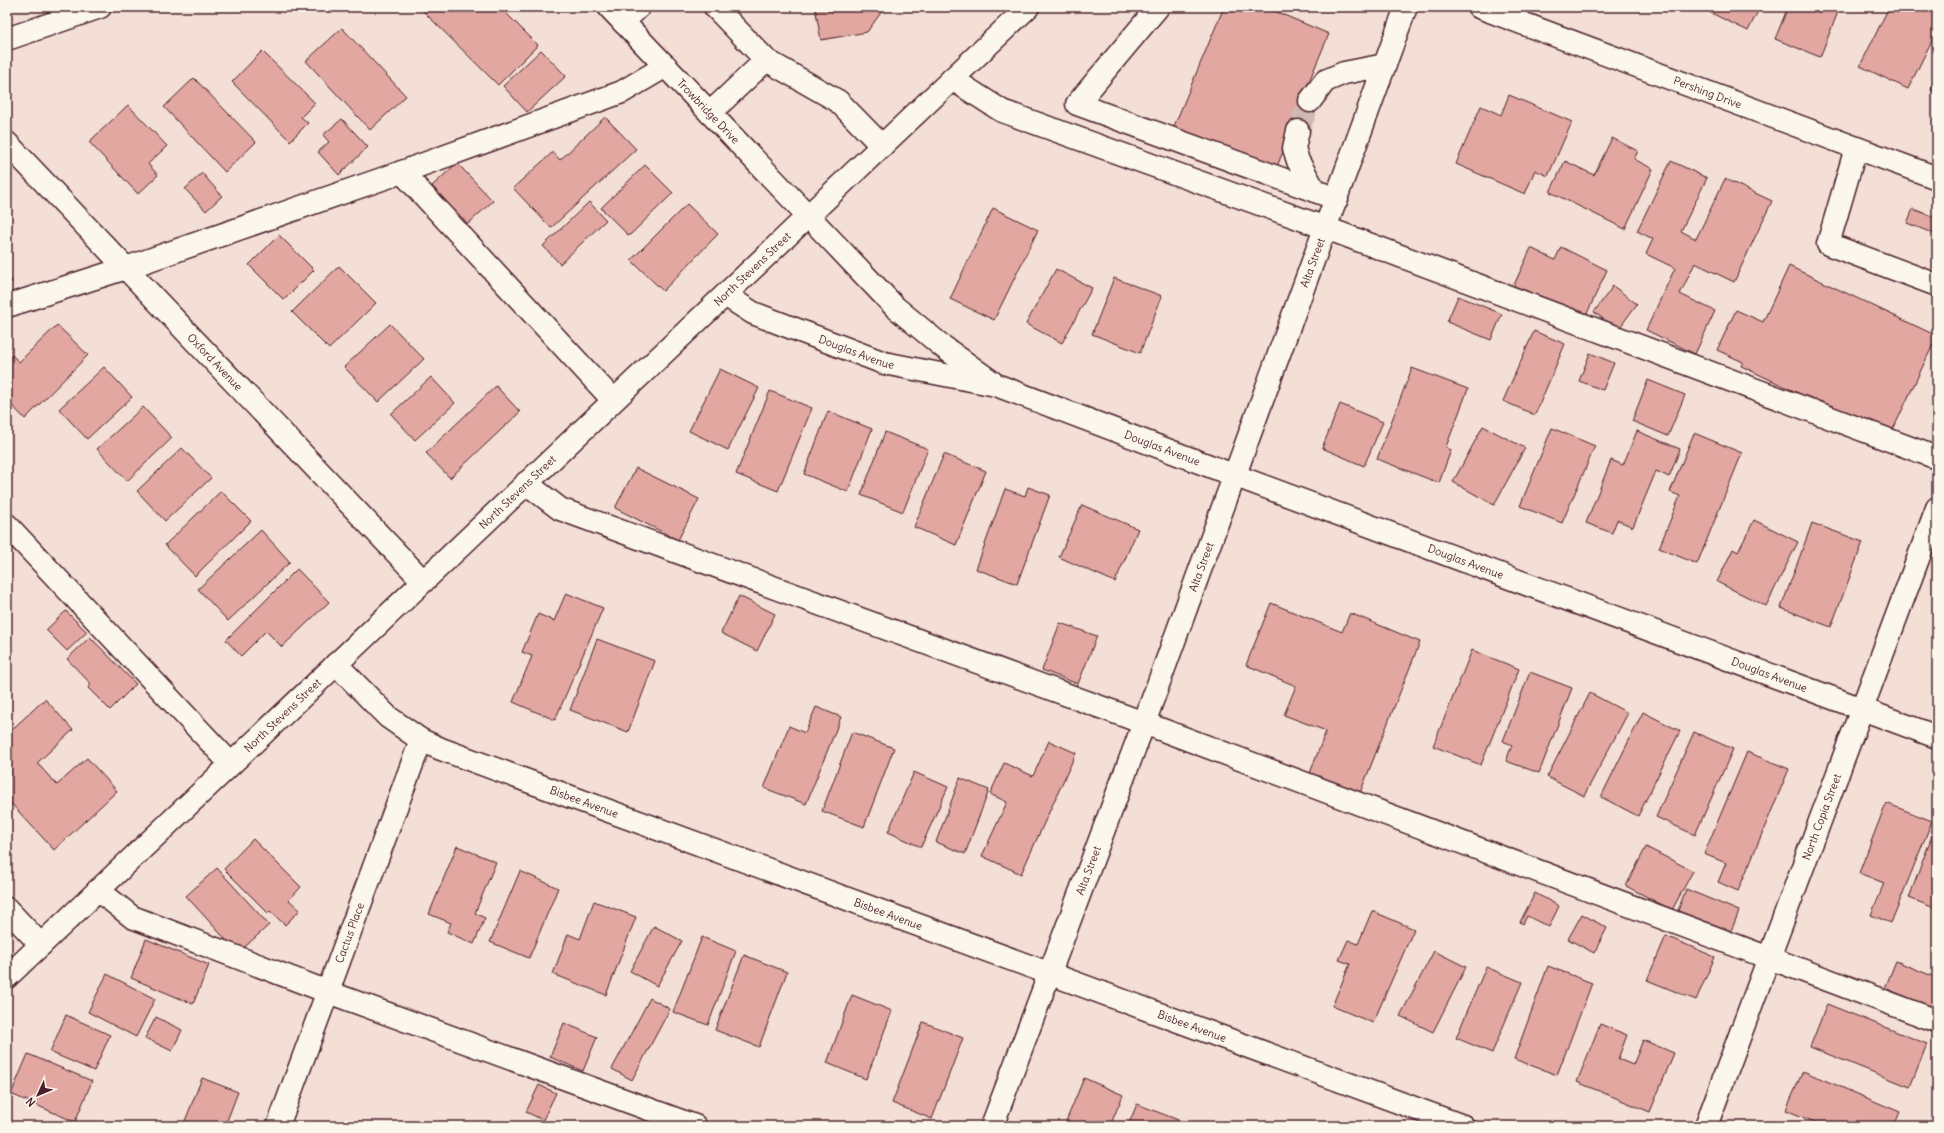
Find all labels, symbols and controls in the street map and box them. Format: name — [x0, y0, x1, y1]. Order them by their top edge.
street label: Pershing Drive — [1672, 73, 1744, 111]
street label: Trowbridge Drive — [674, 76, 743, 147]
street label: North Stevens Street — [711, 229, 794, 309]
street label: Alta Street — [1297, 236, 1328, 289]
street label: Oxford Avenue — [184, 330, 246, 394]
street label: Douglas Avenue — [817, 332, 896, 372]
street label: Douglas Avenue — [1122, 427, 1202, 469]
street label: North Stevens Street — [476, 452, 559, 532]
street label: Alta Street — [1186, 540, 1217, 593]
street label: Douglas Avenue — [1426, 541, 1506, 582]
street label: Douglas Avenue — [1730, 654, 1809, 695]
street label: North Stevens Street — [241, 675, 324, 755]
street label: North Copia Street — [1799, 771, 1844, 862]
street label: Bisbee Avenue — [548, 783, 621, 821]
street label: Alta Street — [1073, 844, 1104, 897]
street label: Bisbee Avenue — [852, 895, 924, 933]
street label: Cactus Place — [332, 901, 367, 965]
street label: Bisbee Avenue — [1156, 1007, 1228, 1045]
north arrow — [18, 1075, 58, 1115]
text: N — [23, 1094, 38, 1110]

